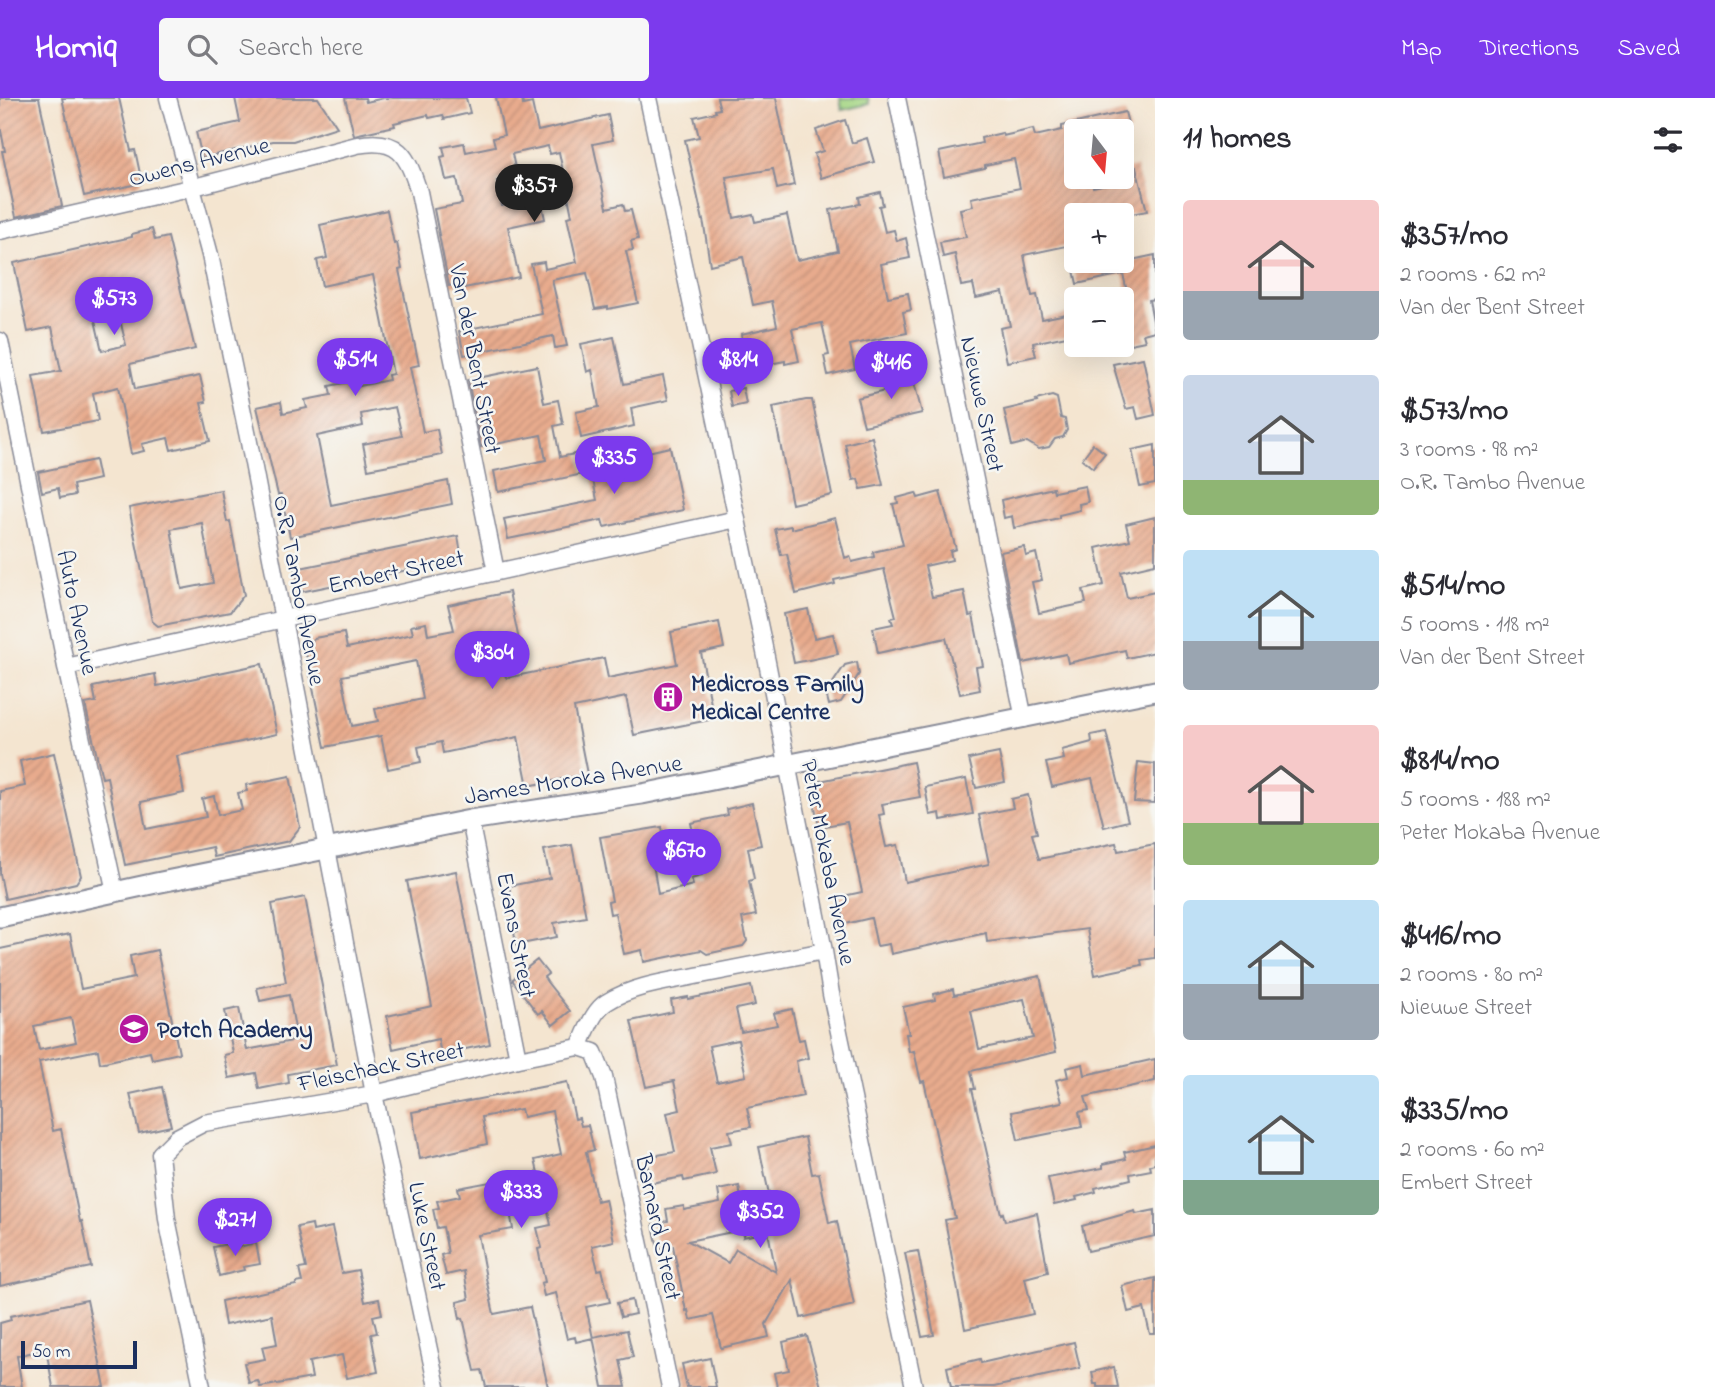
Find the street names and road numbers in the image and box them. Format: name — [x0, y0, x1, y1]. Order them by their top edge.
street label: Owens Avenue — [125, 129, 274, 198]
street label: Van der Bent Street — [438, 260, 509, 458]
street label: Nieuwe Street — [949, 333, 1012, 476]
street label: O.R. Tambo Avenue — [262, 492, 333, 689]
street label: Embert Street — [325, 542, 468, 605]
street label: Auto Avenue — [45, 547, 106, 678]
street label: James Moroka Avenue — [462, 747, 685, 816]
street label: Peter Mokaba Avenue — [789, 757, 864, 968]
street label: Evans Street — [485, 870, 544, 1001]
street label: Fleischack Street — [294, 1034, 468, 1103]
street label: Barnard Street — [624, 1150, 689, 1304]
street label: Luke Street — [397, 1179, 454, 1294]

